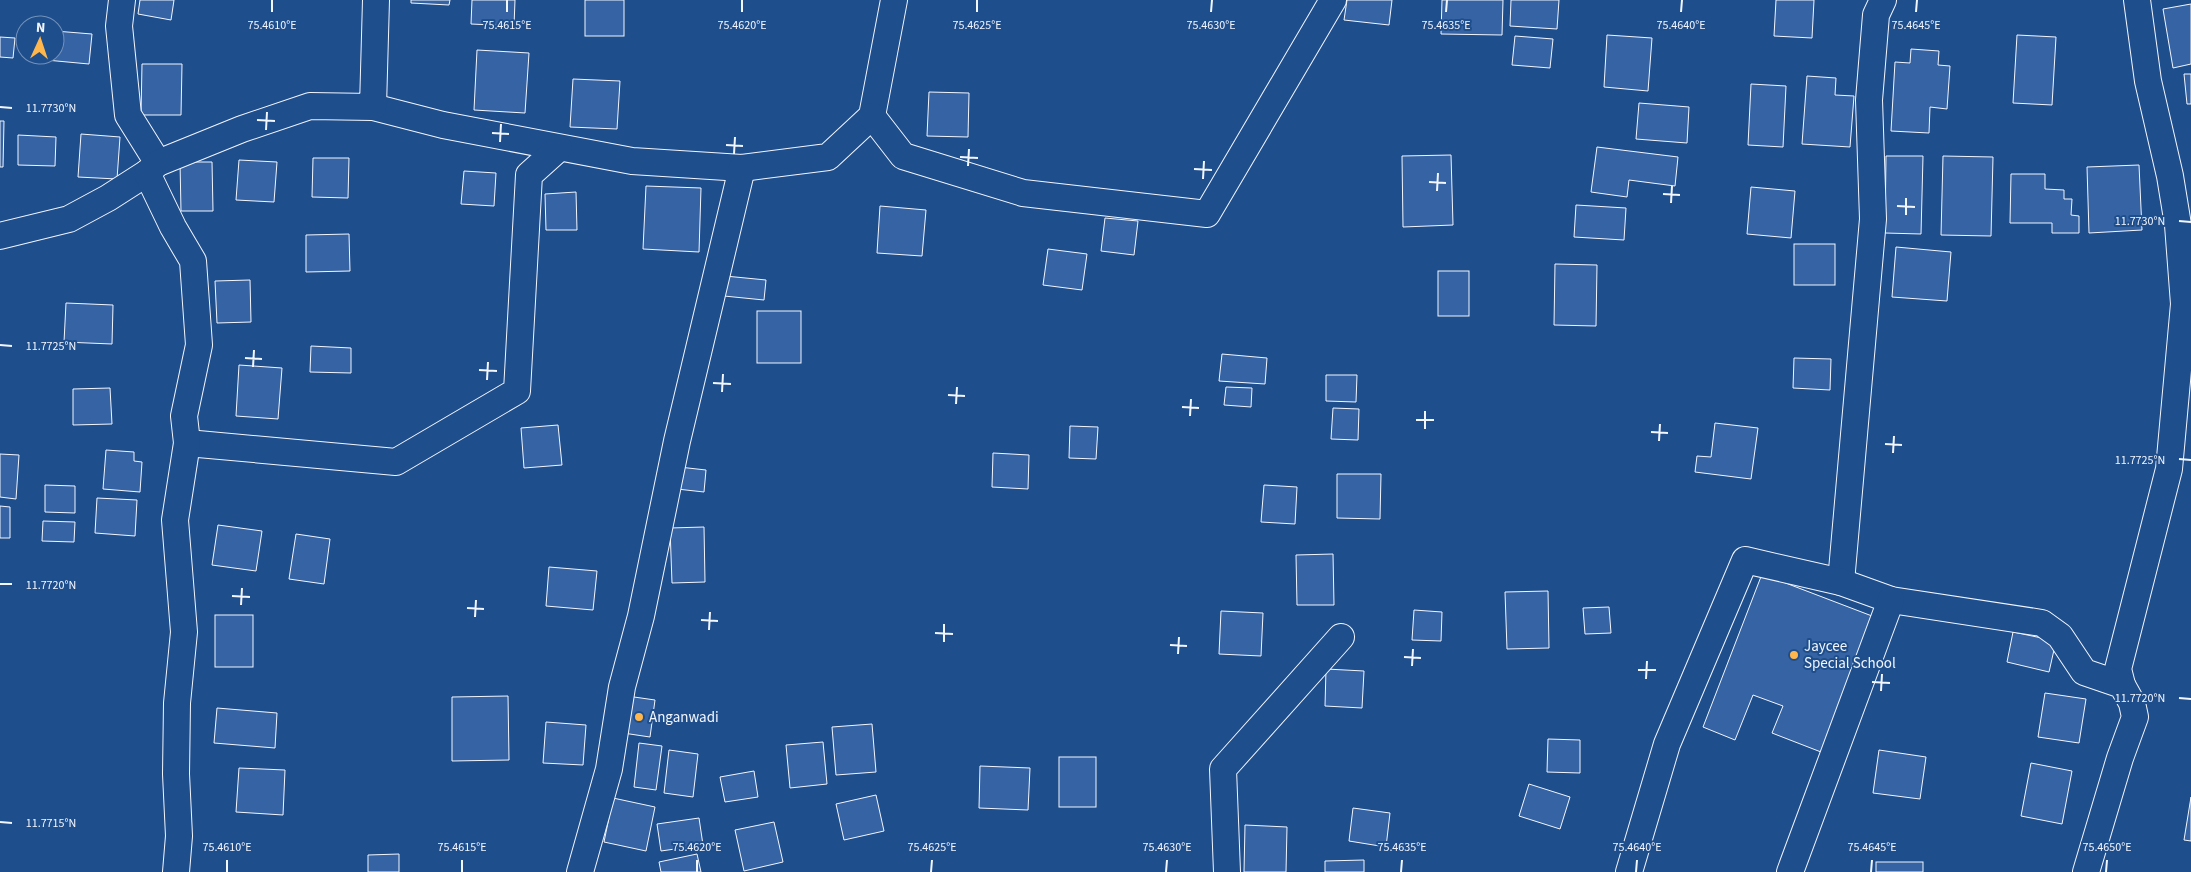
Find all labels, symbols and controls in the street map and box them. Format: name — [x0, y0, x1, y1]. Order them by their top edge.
north arrow — [15, 15, 65, 65]
text: 75.4610°E — [247, 17, 297, 34]
text: 75.4615°E — [482, 17, 532, 34]
text: 75.4620°E — [717, 17, 767, 34]
text: 75.4625°E — [952, 17, 1002, 34]
text: 75.4630°E — [1186, 17, 1236, 34]
text: 75.4635°E — [1421, 17, 1471, 34]
text: 75.4640°E — [1656, 17, 1706, 34]
text: 75.4645°E — [1891, 17, 1941, 34]
text: N — [35, 18, 46, 38]
text: 11.7730°N — [26, 100, 76, 117]
text: 11.7730°N — [2115, 213, 2165, 230]
text: 11.7725°N — [26, 338, 76, 355]
text: 11.7725°N — [2115, 452, 2165, 469]
text: 11.7720°N — [26, 577, 76, 594]
place label: Jaycee Special School — [1804, 636, 1896, 674]
marker: Jaycee Special School — [1788, 649, 1800, 661]
text: 11.7720°N — [2115, 690, 2165, 707]
place label: Anganwadi — [649, 707, 719, 728]
marker: Anganwadi — [633, 711, 645, 723]
text: 11.7715°N — [26, 815, 76, 832]
text: 75.4610°E — [202, 839, 252, 856]
text: 75.4615°E — [437, 839, 487, 856]
text: 75.4620°E — [672, 839, 722, 856]
text: 75.4625°E — [907, 839, 957, 856]
text: 75.4630°E — [1142, 839, 1192, 856]
text: 75.4635°E — [1377, 839, 1427, 856]
text: 75.4640°E — [1612, 839, 1662, 856]
text: 75.4645°E — [1847, 839, 1897, 856]
text: 75.4650°E — [2082, 839, 2132, 856]

